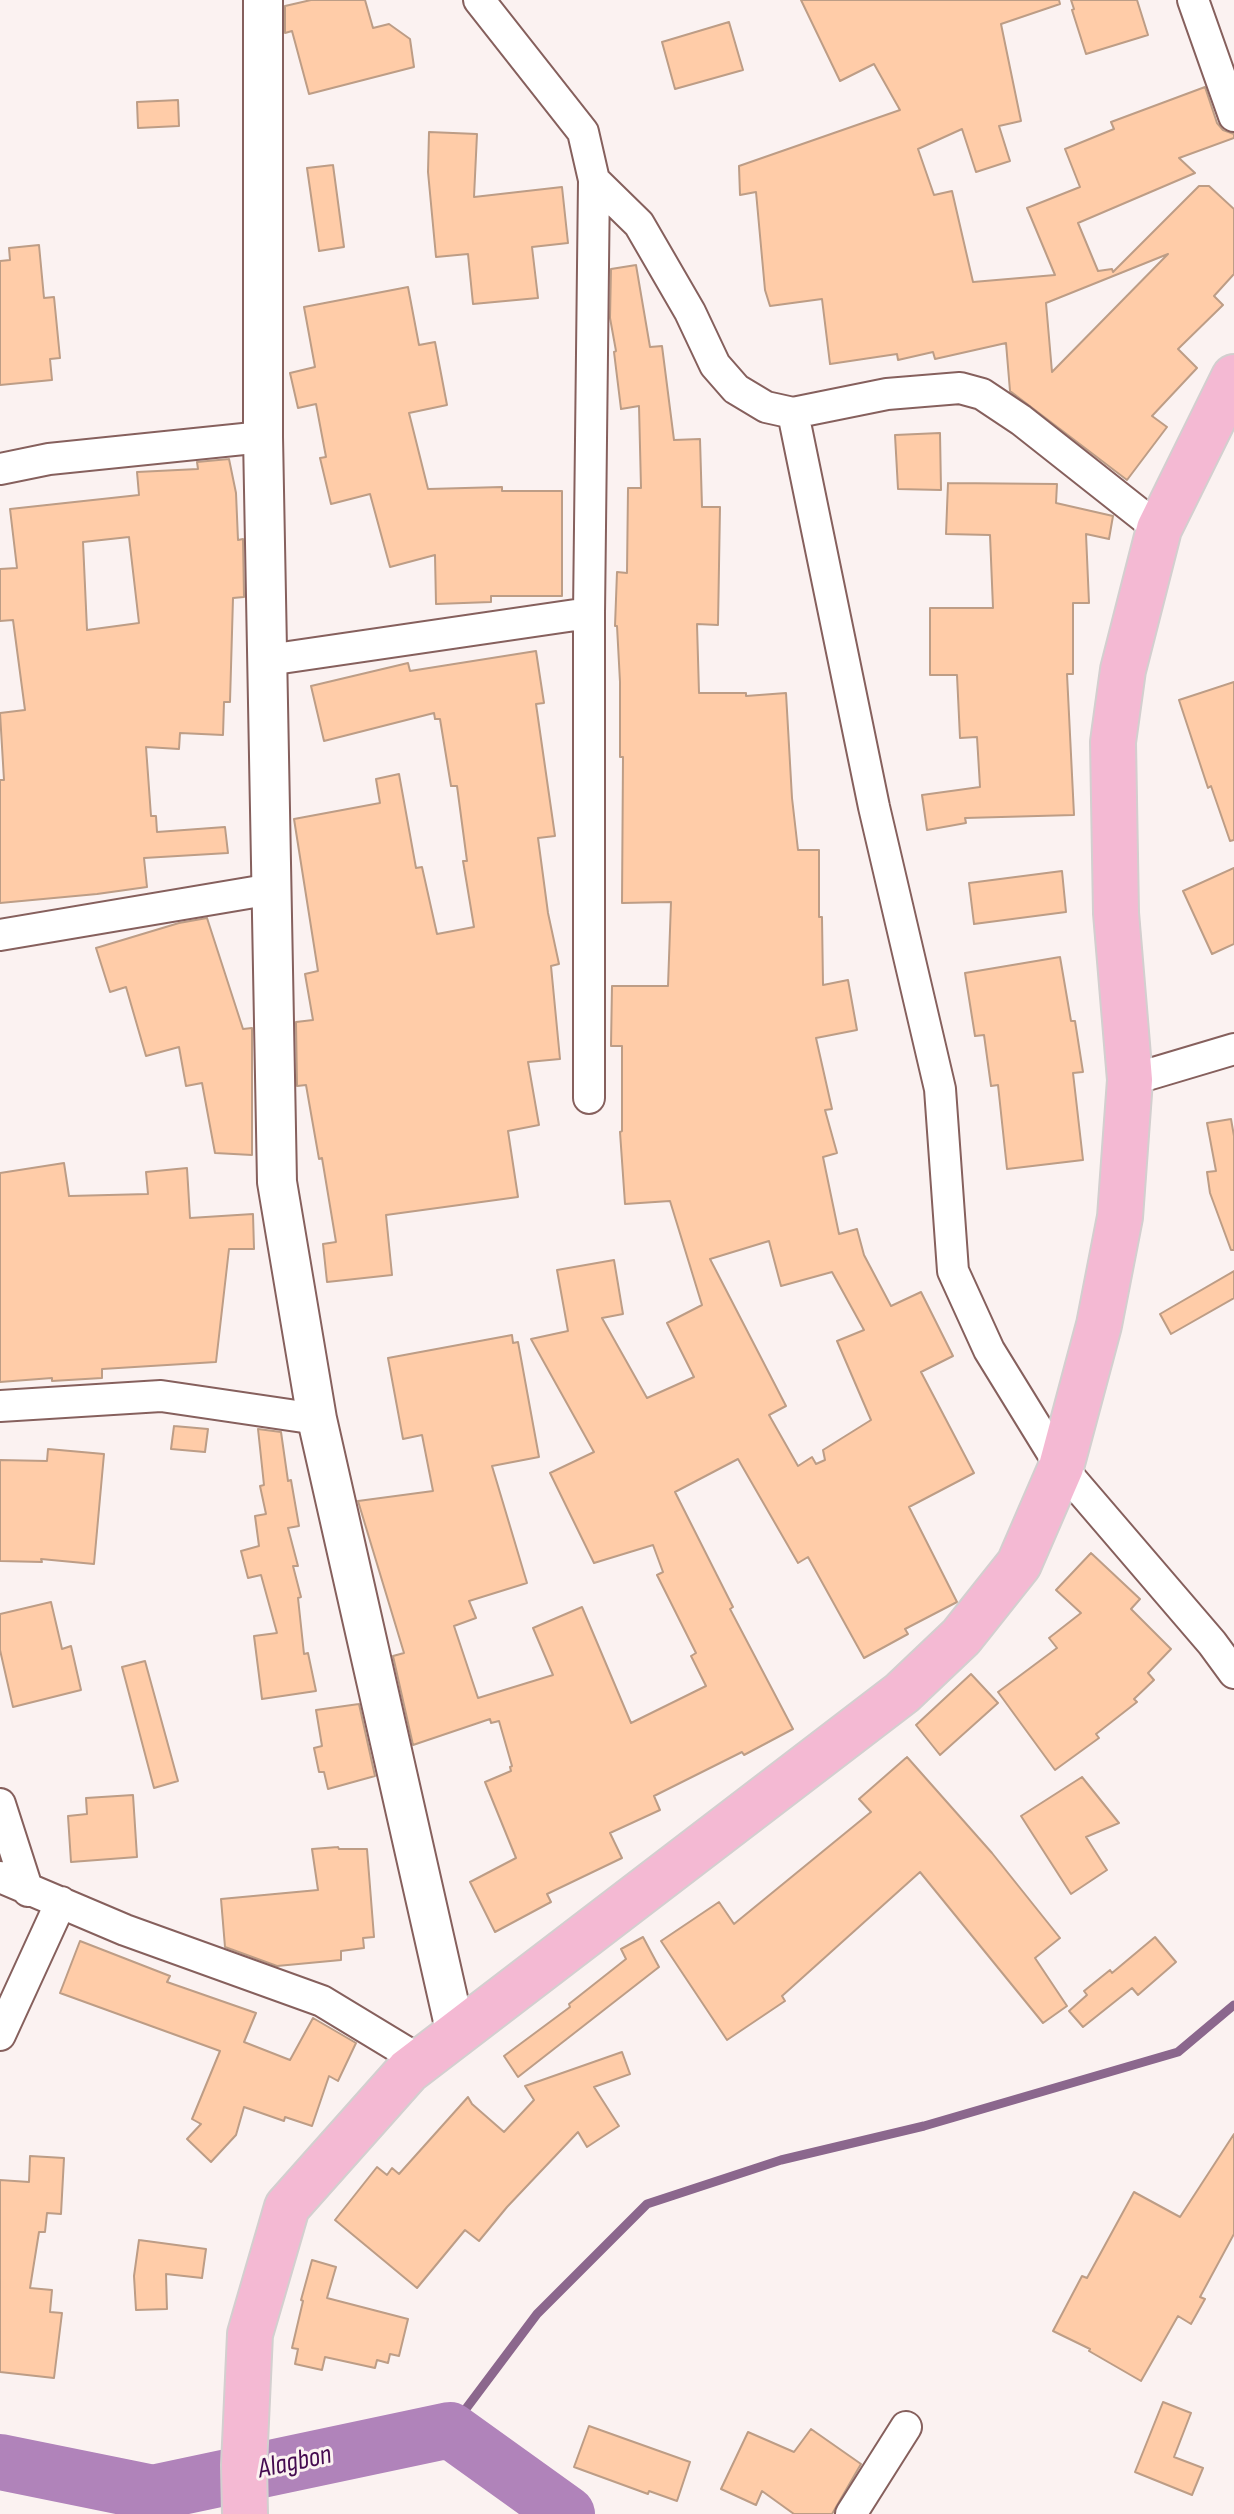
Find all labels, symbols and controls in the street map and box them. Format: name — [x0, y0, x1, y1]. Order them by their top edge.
water label: Alagbon — [255, 2439, 335, 2487]

